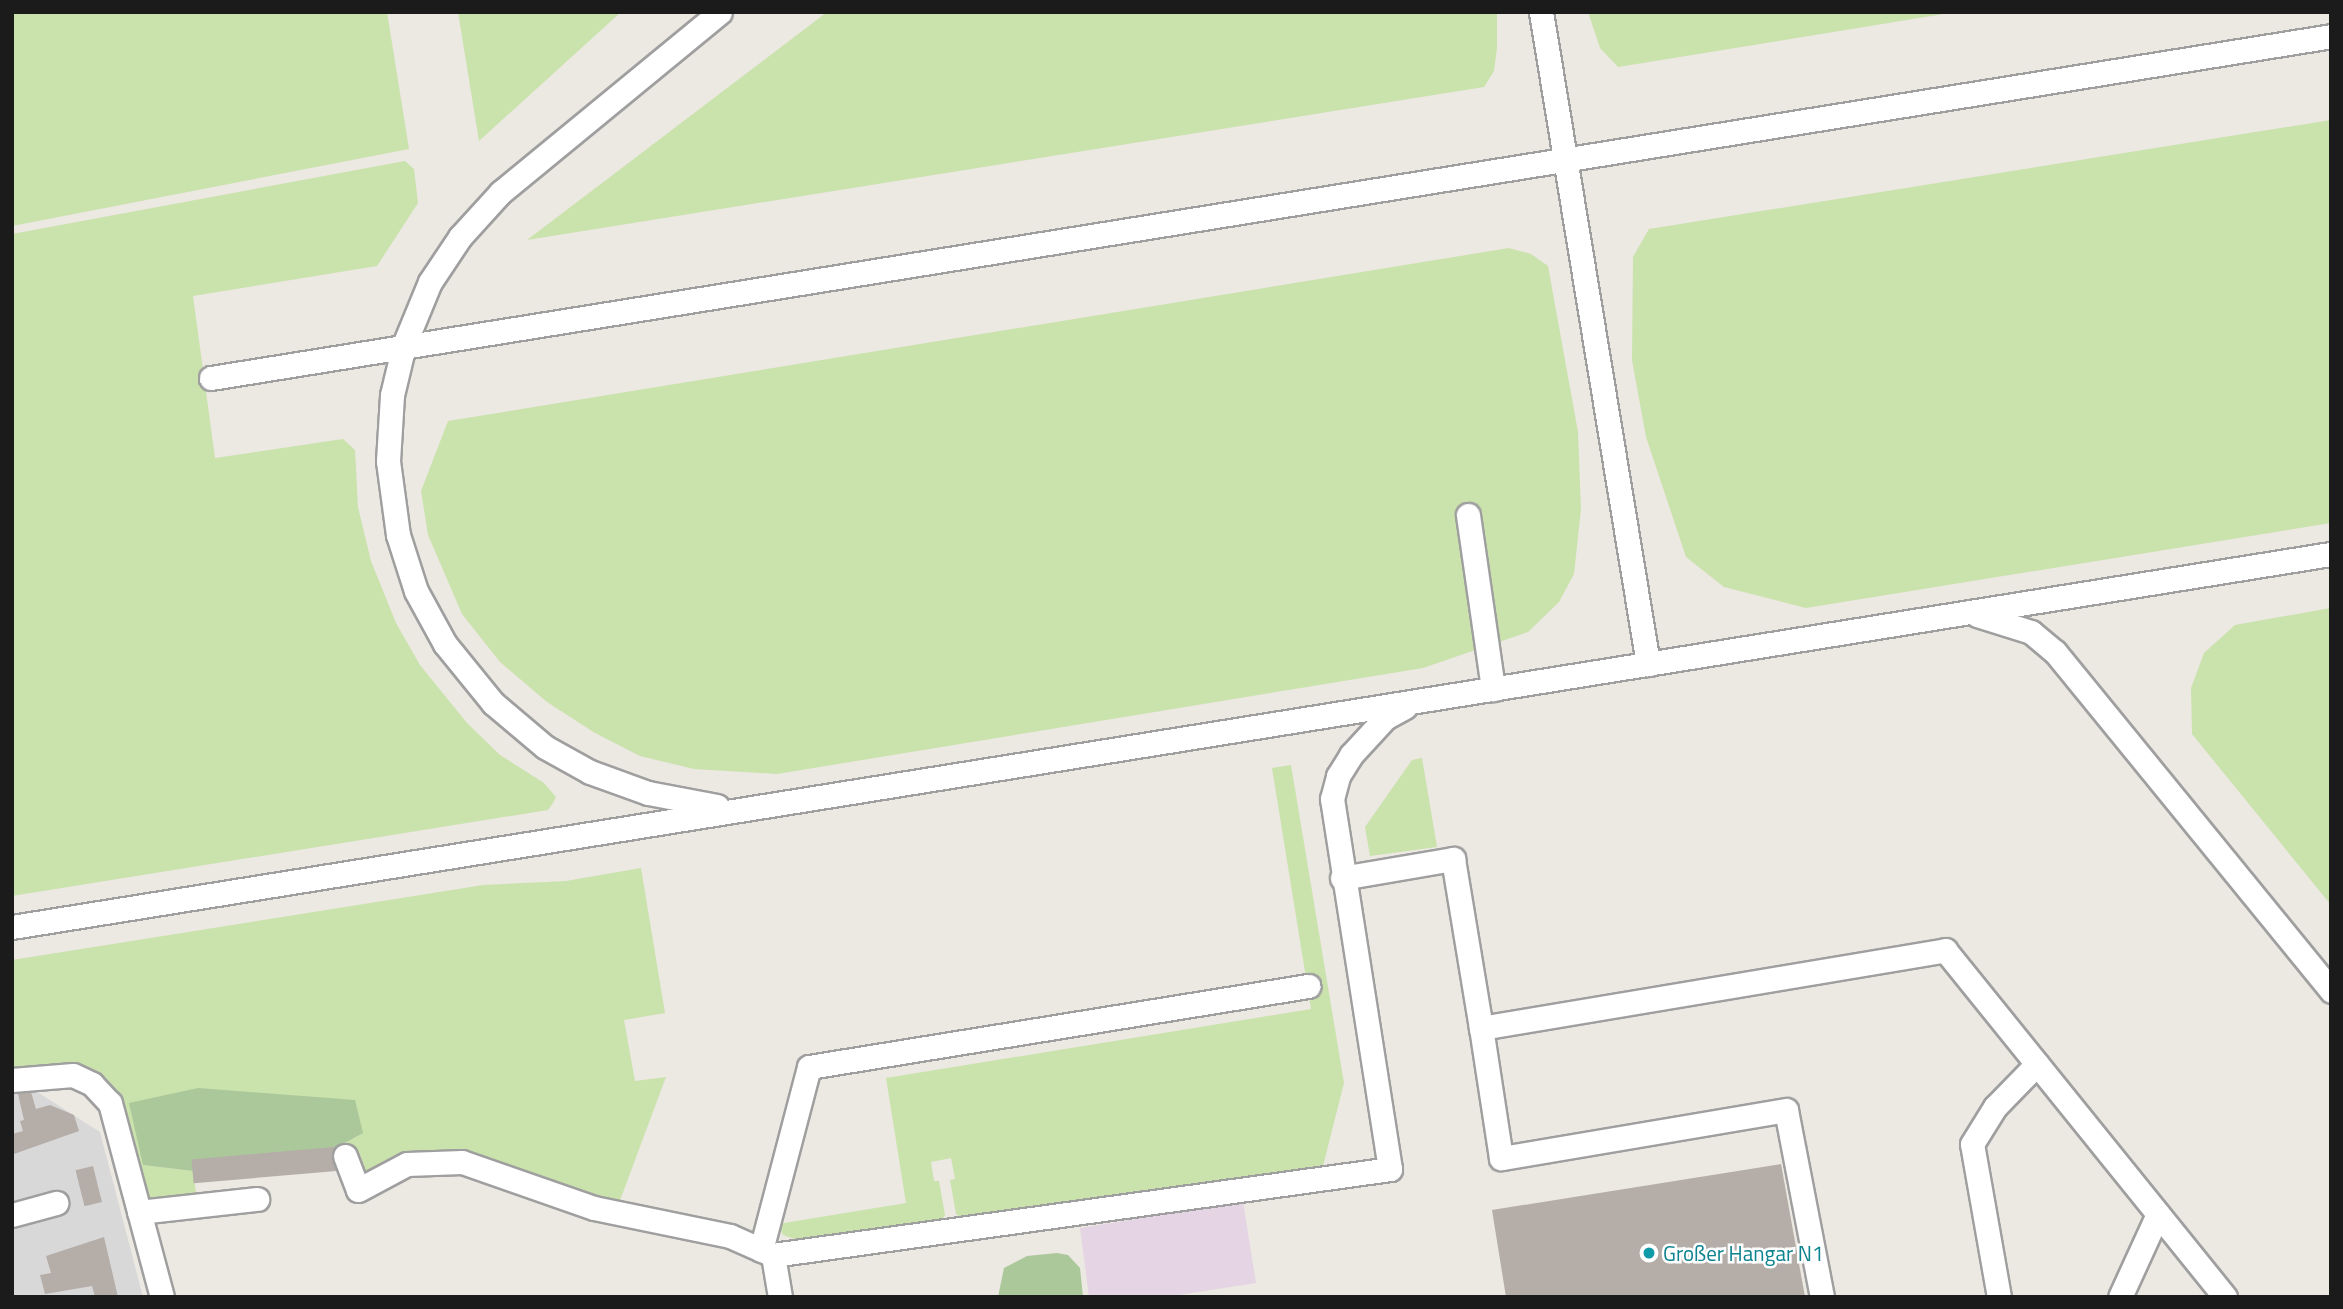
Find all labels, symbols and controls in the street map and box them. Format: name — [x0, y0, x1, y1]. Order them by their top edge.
place label: Großer Hangar N1 — [1663, 1240, 1824, 1266]
marker: Großer Hangar N1 — [1641, 1245, 1657, 1261]

